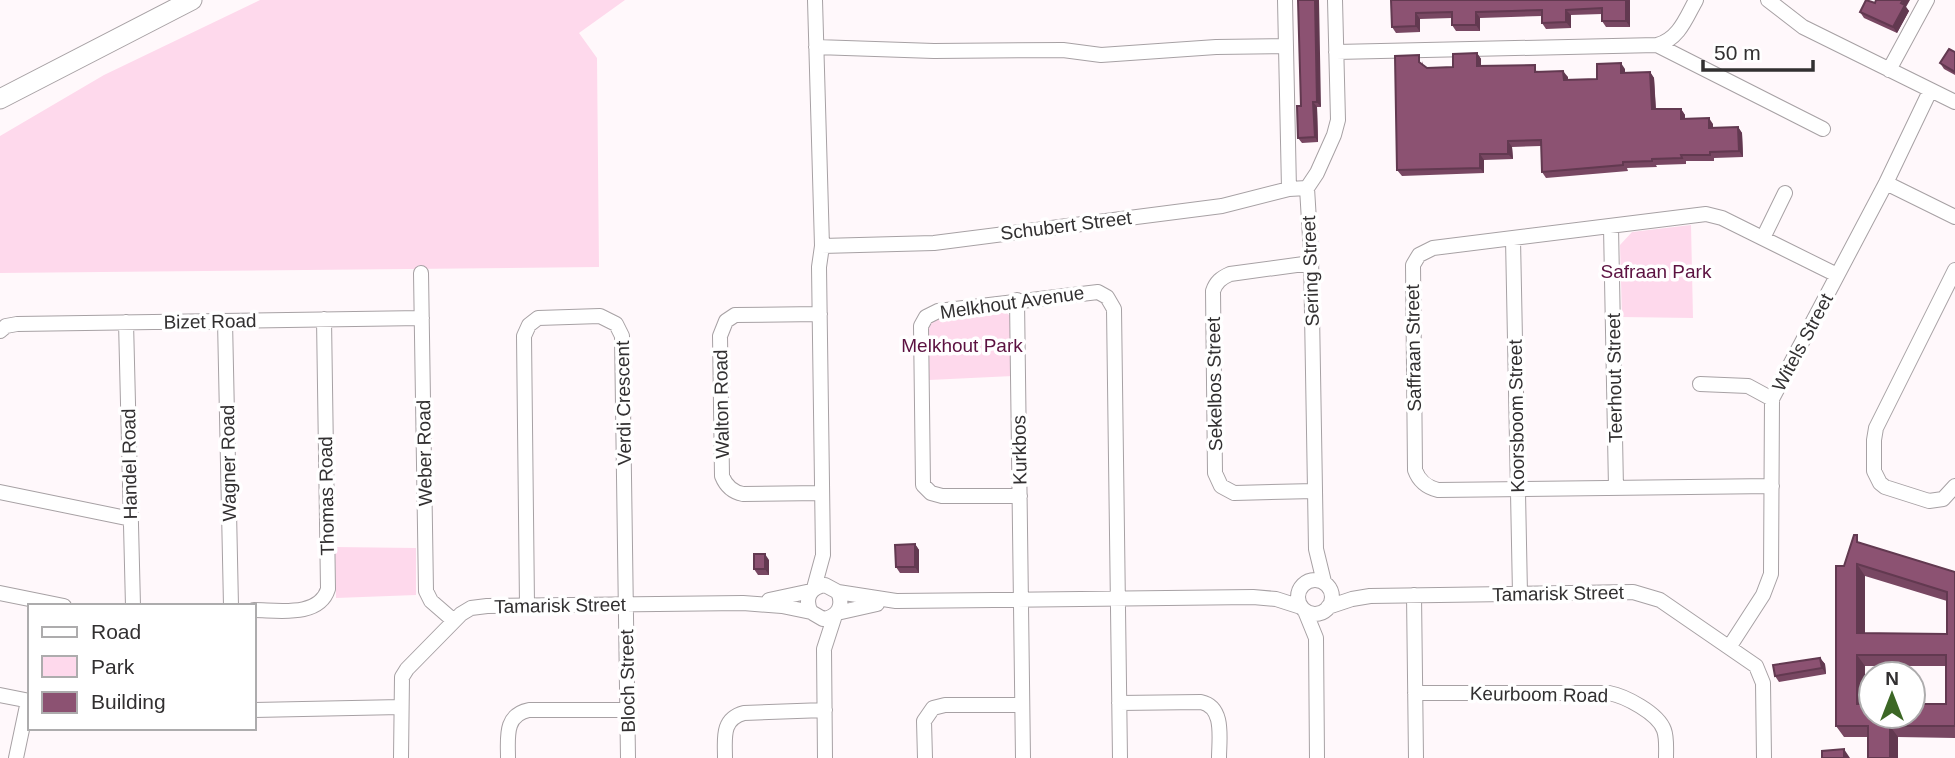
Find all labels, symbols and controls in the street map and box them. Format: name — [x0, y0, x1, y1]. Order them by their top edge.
scale bar — [1703, 28, 1813, 72]
text: 50 m — [1714, 41, 1761, 64]
street label: Schubert Street — [999, 207, 1134, 244]
street label: Sering Street — [1298, 214, 1323, 327]
park label: Safraan Park — [1601, 261, 1712, 282]
street label: Melkhout Avenue — [939, 282, 1086, 323]
street label: Saffraan Street — [1402, 283, 1425, 412]
street label: Witels Street — [1768, 289, 1837, 395]
street label: Bizet Road — [163, 310, 257, 333]
street label: Teerhout Street — [1603, 312, 1626, 443]
street label: Sekelbos Street — [1203, 316, 1226, 451]
park label: Melkhout Park — [901, 335, 1023, 356]
street label: Koorsboom Street — [1505, 339, 1528, 493]
street label: Verdi Crescent — [612, 340, 635, 465]
street label: Walton Road — [710, 349, 733, 459]
street label: Weber Road — [413, 400, 436, 506]
street label: Wagner Road — [217, 405, 240, 521]
street label: Handel Road — [118, 408, 141, 520]
street label: Kurkbos — [1008, 415, 1031, 485]
street label: Thomas Road — [315, 436, 338, 556]
street label: Tamarisk Street — [1492, 582, 1625, 605]
street label: Tamarisk Street — [494, 594, 627, 617]
legend — [28, 604, 256, 730]
text: Road — [91, 620, 141, 643]
street label: Bloch Street — [616, 628, 639, 733]
text: Park — [91, 655, 135, 678]
north arrow — [1857, 660, 1927, 730]
text: N — [1885, 668, 1899, 689]
street label: Keurboom Road — [1470, 683, 1608, 706]
text: Building — [91, 690, 166, 713]

